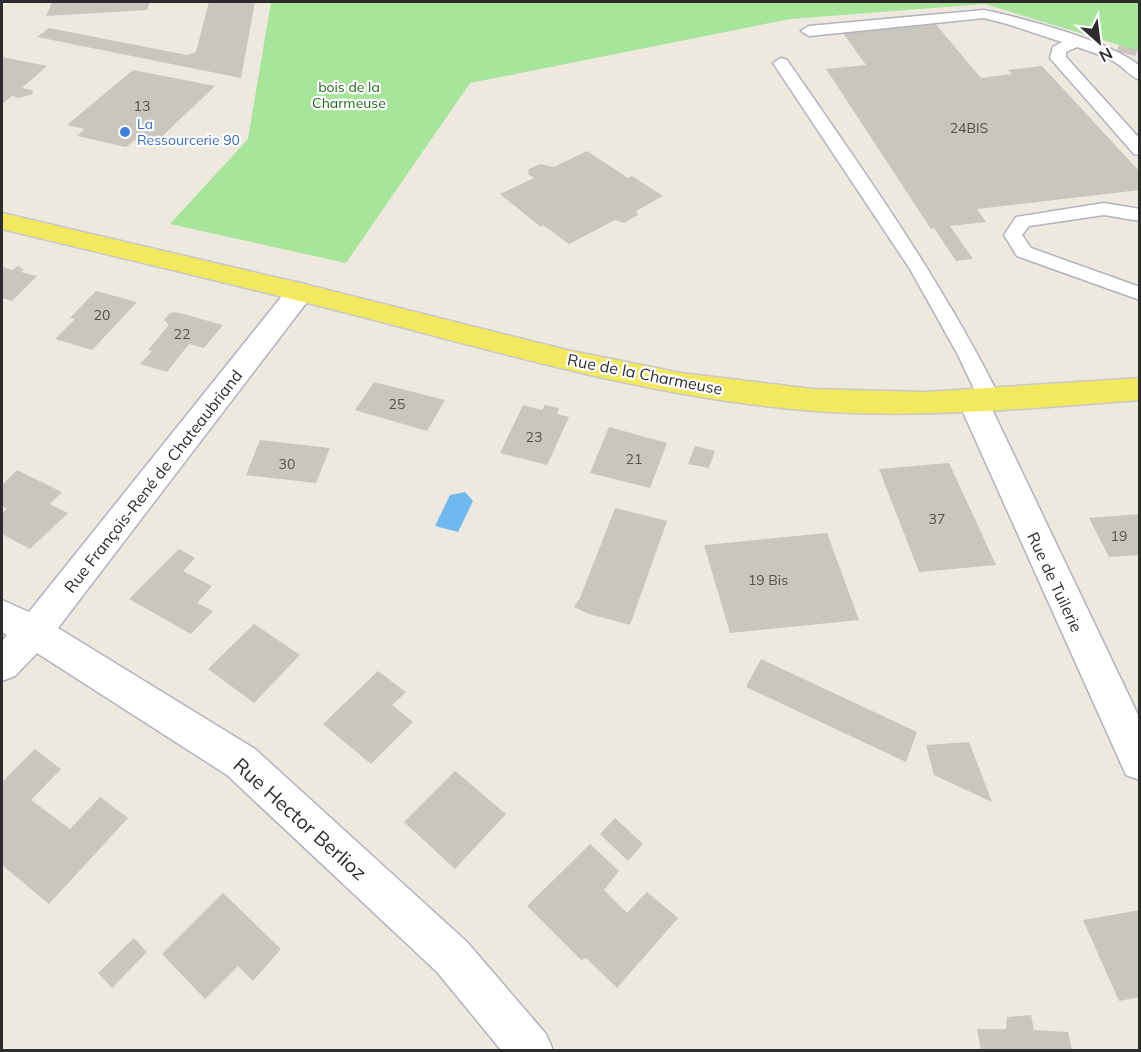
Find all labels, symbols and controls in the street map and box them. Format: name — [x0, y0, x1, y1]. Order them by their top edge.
north arrow — [1069, 12, 1129, 72]
text: N — [1096, 44, 1116, 67]
park label: bois de la Charmeuse — [312, 78, 386, 112]
house number: 13 — [134, 97, 150, 115]
place label: La Ressourcerie 90 — [137, 115, 240, 149]
house number: 24BIS — [950, 119, 989, 137]
marker: La Ressourcerie 90 — [118, 125, 132, 139]
house number: 20 — [94, 306, 110, 324]
house number: 22 — [174, 325, 190, 343]
street label: Rue de la Charmeuse — [566, 349, 724, 399]
street label: Rue François-René de Chateaubriand — [60, 366, 246, 596]
house number: 25 — [389, 395, 405, 413]
house number: 23 — [526, 428, 542, 446]
house number: 21 — [626, 450, 642, 468]
house number: 30 — [279, 455, 295, 473]
house number: 37 — [929, 510, 945, 528]
house number: 19 — [1111, 527, 1127, 545]
street label: Rue de Tuilerie — [1023, 529, 1087, 635]
house number: 19 Bis — [748, 571, 788, 589]
street label: Rue Hector Berlioz — [228, 752, 372, 885]

